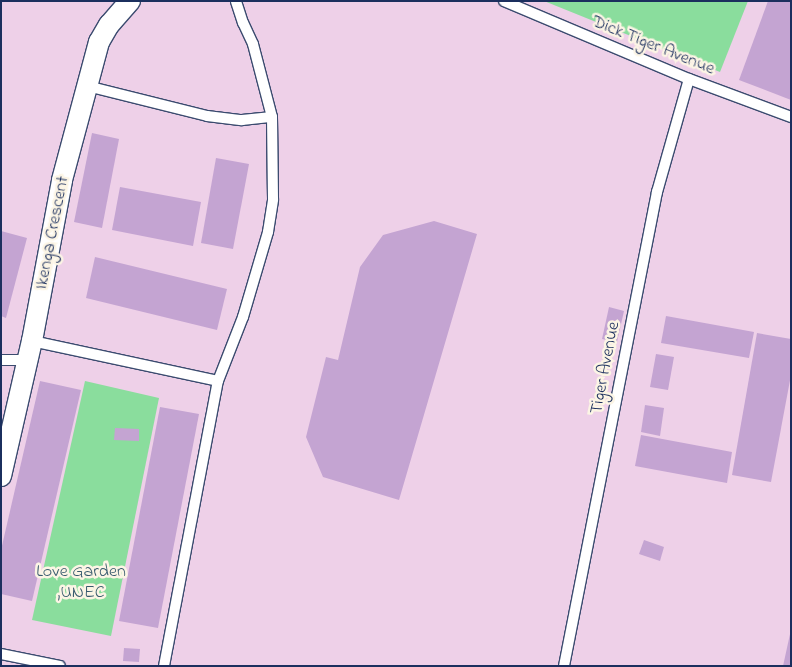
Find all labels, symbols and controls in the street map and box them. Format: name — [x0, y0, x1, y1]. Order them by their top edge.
street label: Dick Tiger Avenue — [588, 12, 718, 80]
street label: Ikenga Crescent — [31, 174, 75, 292]
street label: Tiger Avenue — [586, 320, 626, 416]
park label: Love Garden ,UNEC — [36, 562, 126, 604]

